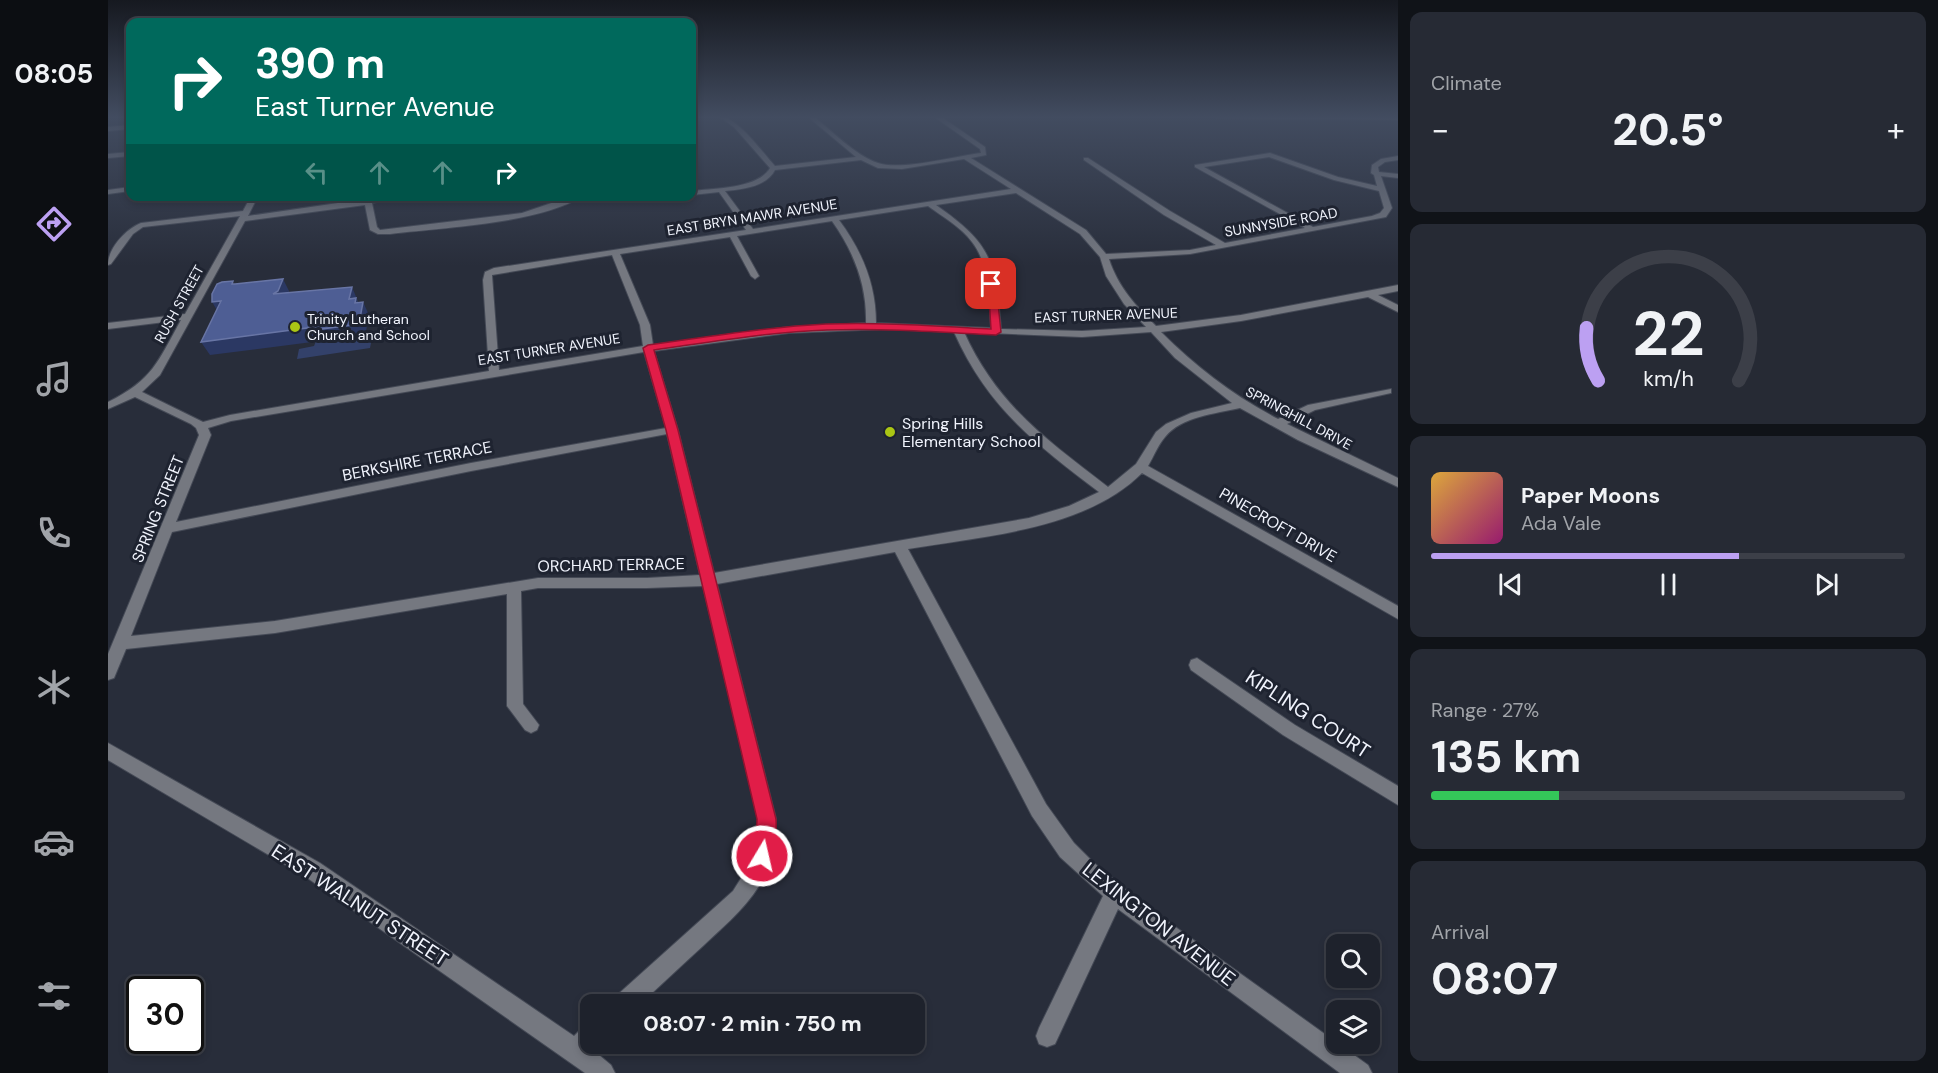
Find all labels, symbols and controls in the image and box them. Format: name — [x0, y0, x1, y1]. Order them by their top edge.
text: 390 m — [255, 36, 385, 91]
icon: right — [156, 42, 234, 120]
text: 08:05 — [15, 56, 93, 91]
text: Climate — [1431, 70, 1502, 96]
text: East Turner Avenue — [255, 89, 495, 124]
text: 20.5° — [1612, 100, 1724, 159]
text: − — [1431, 108, 1449, 151]
text: + — [1887, 108, 1905, 151]
icon: left — [300, 156, 333, 189]
icon: ahead — [363, 156, 396, 189]
icon: ahead — [426, 156, 459, 189]
icon: right — [489, 156, 522, 189]
street label: EAST BRYN MAWR AVENUE — [666, 195, 839, 239]
icon: directions — [33, 203, 75, 245]
street label: SUNNYSIDE ROAD — [1223, 203, 1339, 241]
pin — [965, 258, 1016, 309]
street label: RUSH STREET — [150, 262, 208, 346]
icon: arrive — [974, 267, 1007, 300]
text: 22 — [1632, 293, 1704, 374]
street label: EAST TURNER AVENUE — [1034, 303, 1178, 327]
place label: Trinity Lutheran Church and School — [307, 310, 430, 344]
marker: Trinity Lutheran Church and School — [288, 320, 302, 334]
street label: EAST TURNER AVENUE — [477, 329, 621, 369]
icon: music — [33, 358, 75, 400]
text: km/h — [1643, 366, 1693, 394]
street label: SPRINGHILL DRIVE — [1243, 382, 1355, 454]
place label: Spring Hills Elementary School — [902, 413, 1040, 452]
marker: Spring Hills Elementary School — [883, 425, 897, 439]
street label: BERKSHIRE TERRACE — [341, 436, 493, 486]
street label: SPRING STREET — [127, 452, 189, 566]
text: Paper Moons — [1521, 481, 1660, 510]
street label: PINECROFT DRIVE — [1215, 483, 1341, 567]
text: Ada Vale — [1521, 510, 1601, 536]
icon: phone — [33, 512, 75, 554]
street label: ORCHARD TERRACE — [537, 553, 685, 577]
icon: previous — [1494, 568, 1527, 601]
icon: pause — [1652, 568, 1685, 601]
icon: next — [1810, 568, 1843, 601]
street label: KIPLING COURT — [1241, 664, 1375, 764]
icon: climate — [33, 666, 75, 708]
text: Range · 27% — [1431, 697, 1539, 723]
text: 135 km — [1431, 727, 1581, 786]
icon: car — [33, 821, 75, 863]
position arrow — [730, 824, 794, 888]
street label: EAST WALNUT STREET — [267, 838, 453, 972]
street label: LEXINGTON AVENUE — [1077, 856, 1241, 992]
text: Arrival — [1431, 919, 1489, 945]
map controls — [1326, 934, 1380, 1054]
button: search — [1326, 934, 1380, 988]
text: 08:07 — [1431, 949, 1558, 1008]
icon: filters — [33, 975, 75, 1017]
speed limit sign: 30 — [126, 976, 204, 1054]
button: layers — [1326, 1000, 1380, 1054]
text: 08:07 · 2 min · 750 m — [643, 1009, 862, 1038]

